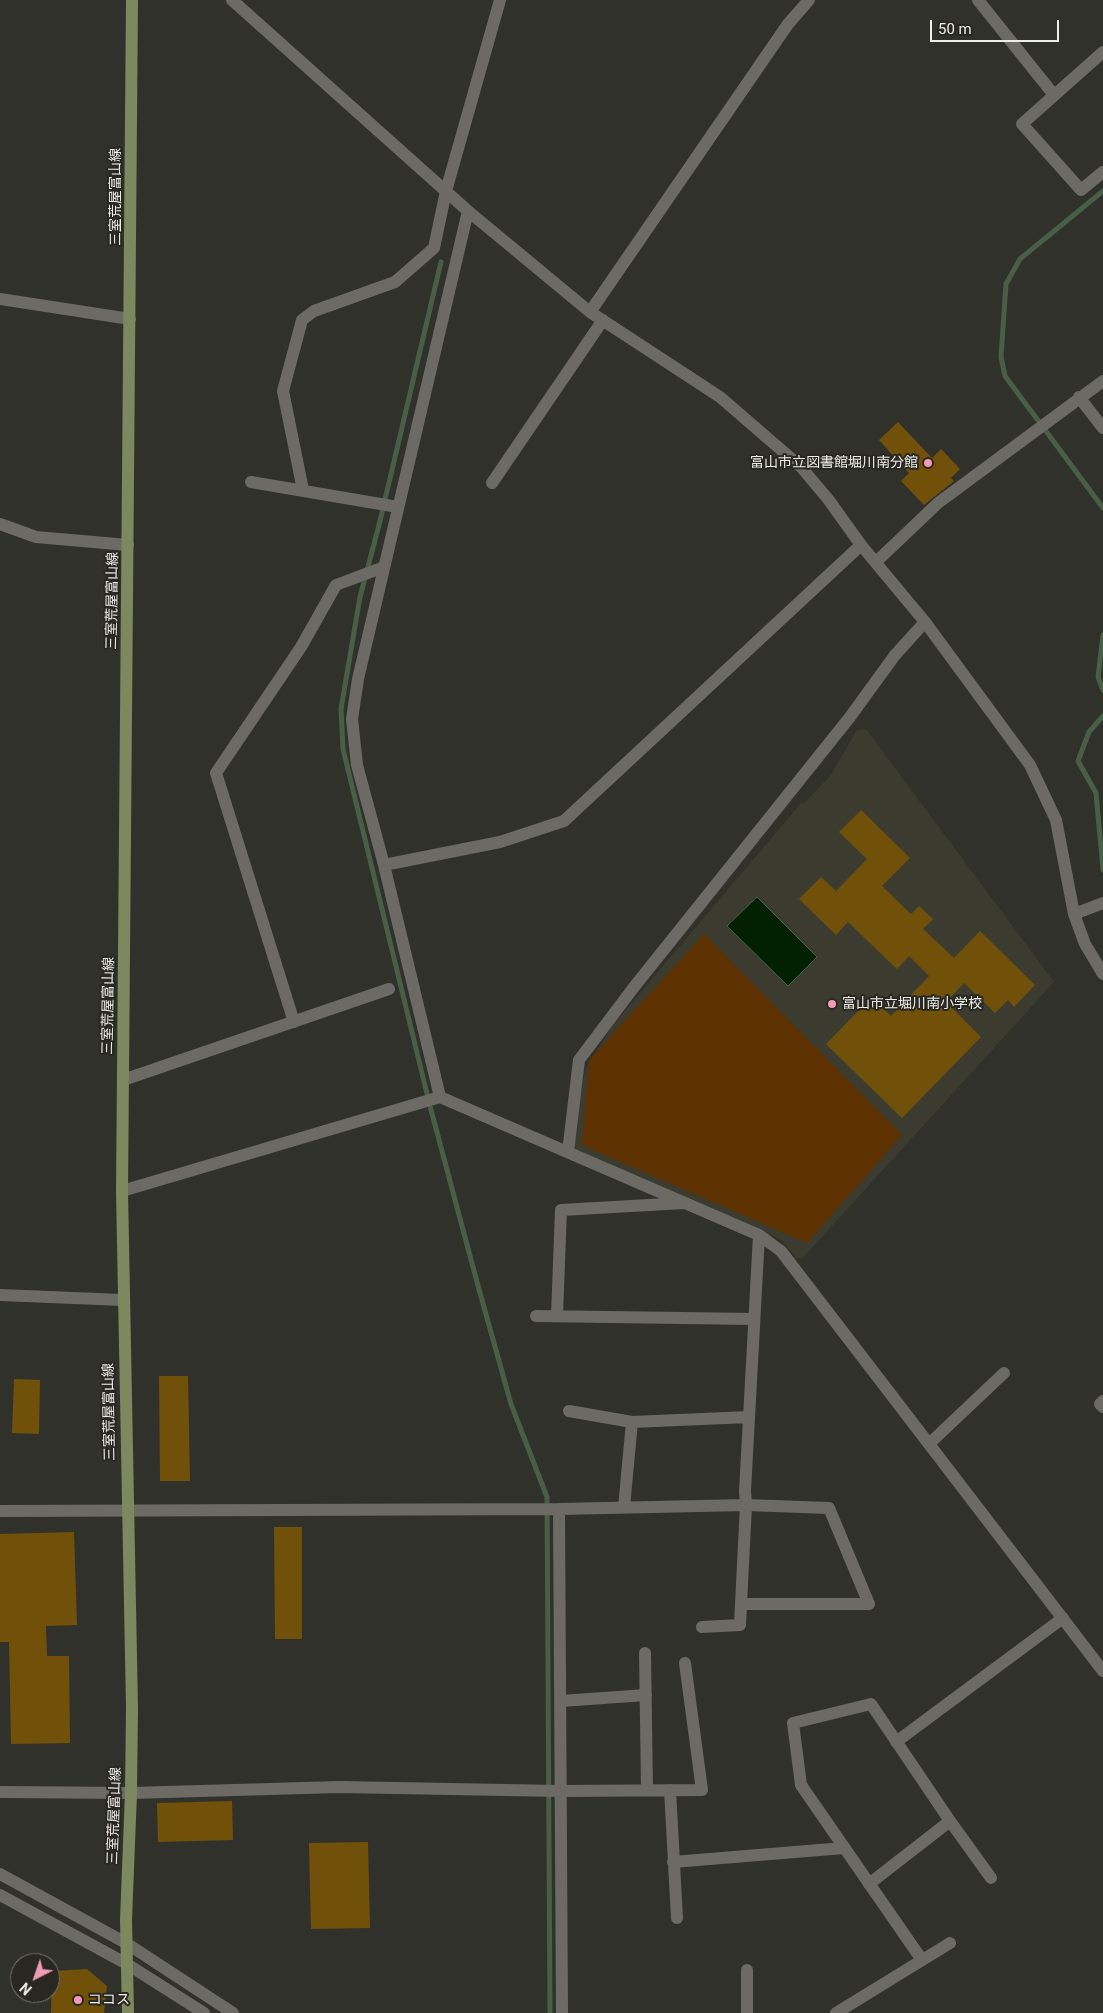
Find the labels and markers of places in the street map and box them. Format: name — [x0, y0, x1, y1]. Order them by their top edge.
place label: 富山市立図書館堀川南分館 — [750, 455, 918, 471]
marker: 富山市立図書館堀川南分館 — [922, 457, 934, 469]
place label: 富山市立堀川南小学校 — [842, 996, 982, 1012]
marker: 富山市立堀川南小学校 — [826, 998, 838, 1010]
place label: ココス — [88, 1992, 130, 2008]
marker: ココス — [72, 1994, 84, 2006]

